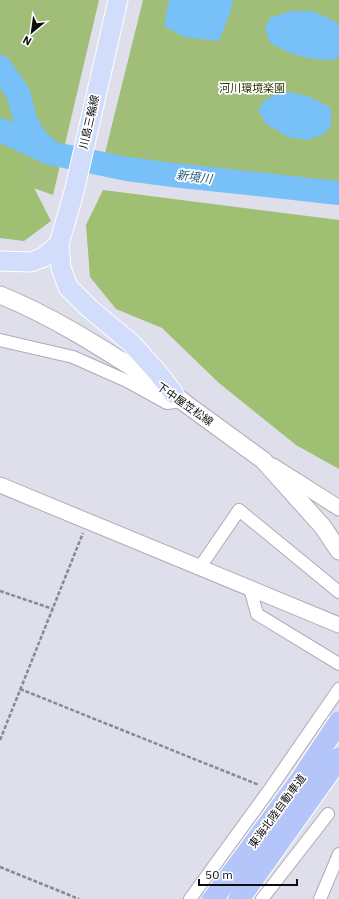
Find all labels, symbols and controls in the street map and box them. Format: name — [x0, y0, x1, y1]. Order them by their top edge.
north arrow — [12, 12, 52, 52]
text: N — [20, 33, 34, 49]
park label: 河川環境楽園 — [219, 81, 285, 95]
street label: 川島三輪線 — [76, 94, 102, 150]
water label: 新境川 — [175, 167, 215, 186]
street label: 下中屋笠松線 — [154, 379, 216, 429]
street label: 東海北陸自動車道 — [245, 771, 309, 851]
scale bar — [199, 861, 297, 887]
text: 50 m — [205, 867, 233, 882]

